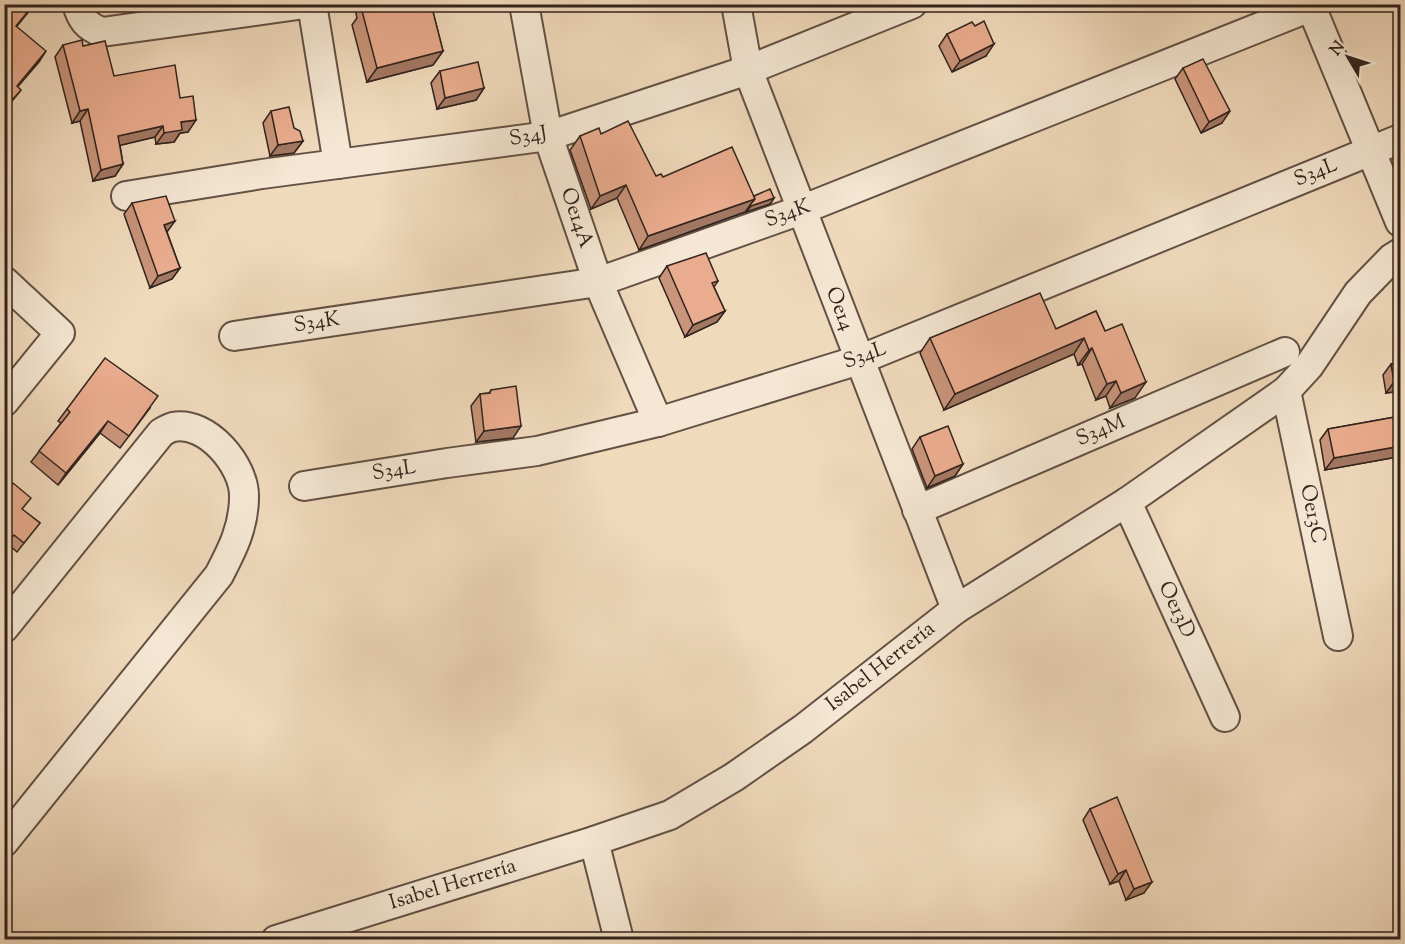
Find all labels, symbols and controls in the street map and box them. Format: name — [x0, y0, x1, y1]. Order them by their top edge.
north arrow — [1318, 27, 1378, 87]
text: N — [1325, 37, 1351, 61]
street label: S34J — [507, 119, 549, 155]
street label: S34L — [1290, 151, 1342, 195]
street label: Oe14A — [552, 184, 600, 252]
street label: S34K — [761, 192, 815, 236]
street label: Oe14 — [817, 283, 861, 335]
street label: S34K — [292, 305, 342, 341]
street label: S34L — [839, 334, 891, 378]
street label: S34M — [1072, 407, 1130, 455]
street label: S34L — [370, 453, 419, 489]
street label: Oe13C — [1291, 482, 1333, 546]
street label: Oe13D — [1150, 577, 1202, 643]
street label: Isabel Herrería — [820, 614, 942, 719]
street label: Isabel Herrería — [386, 851, 521, 919]

